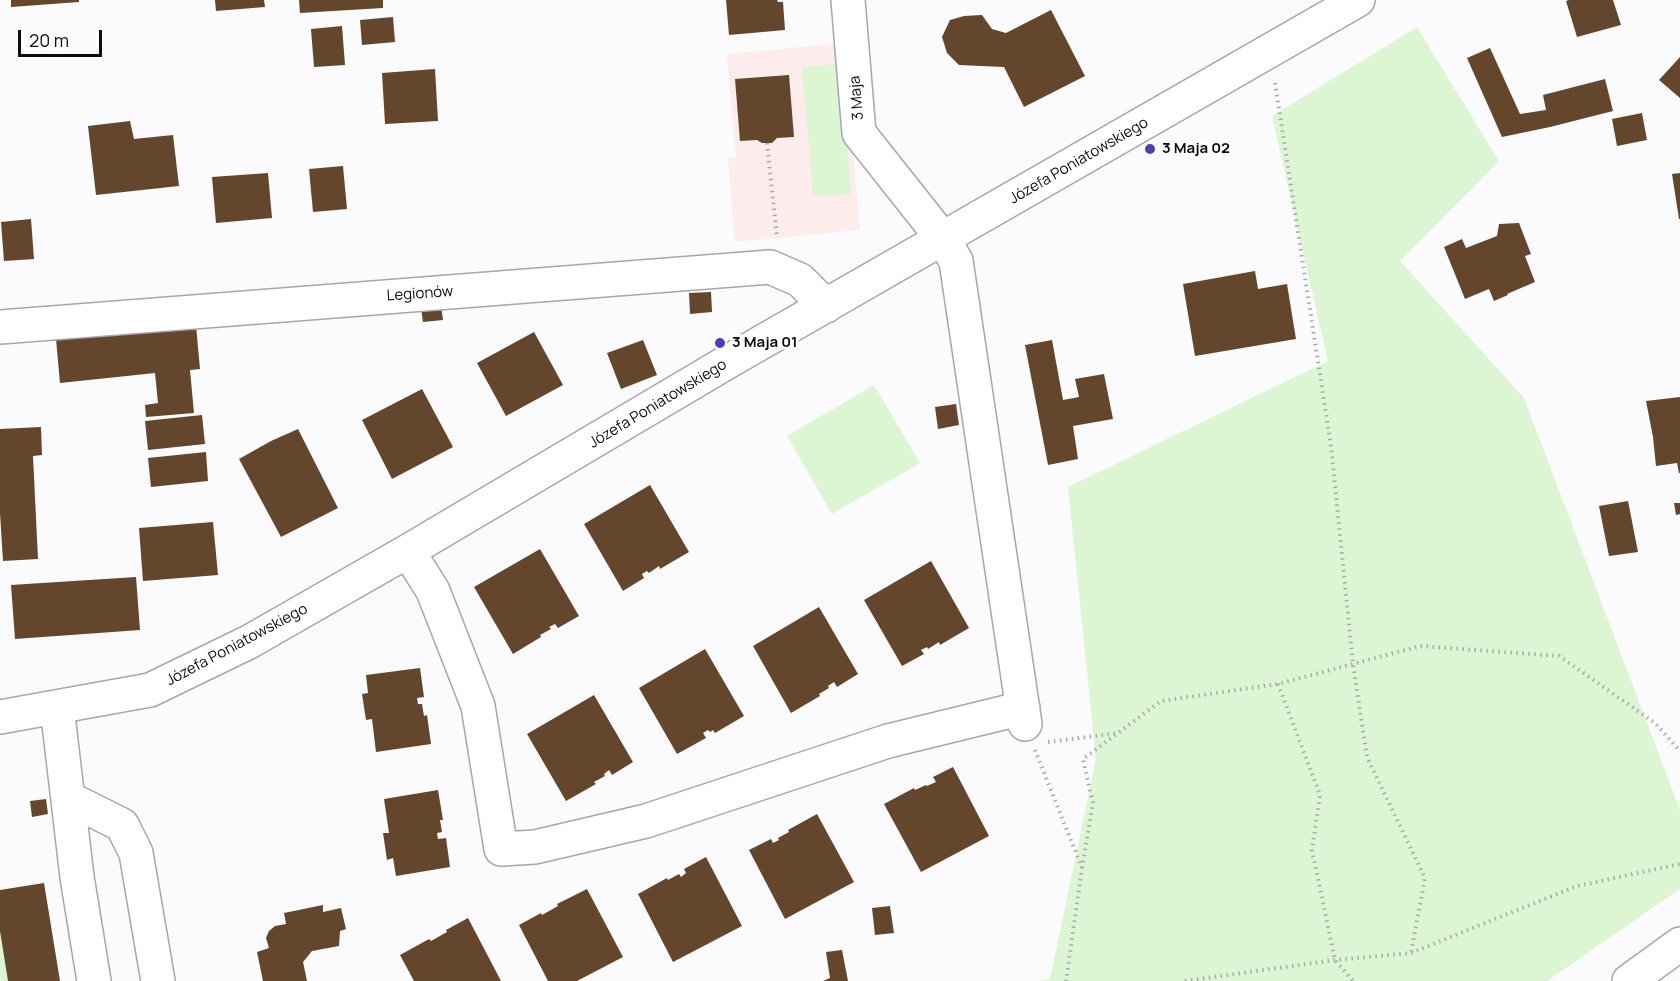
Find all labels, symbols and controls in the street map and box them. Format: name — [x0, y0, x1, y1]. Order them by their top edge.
scale bar — [21, 18, 105, 56]
text: 20 m — [29, 28, 69, 52]
street label: 3 Maja — [846, 75, 868, 121]
street label: Józefa Poniatowskiego — [1006, 114, 1152, 208]
place label: 3 Maja 02 — [1162, 140, 1230, 158]
marker: 3 Maja 02 — [1143, 142, 1157, 156]
street label: Legionów — [386, 283, 454, 305]
place label: 3 Maja 01 — [732, 334, 798, 352]
marker: 3 Maja 01 — [713, 336, 727, 350]
street label: Józefa Poniatowskiego — [586, 356, 730, 452]
street label: Józefa Poniatowskiego — [163, 600, 311, 690]

